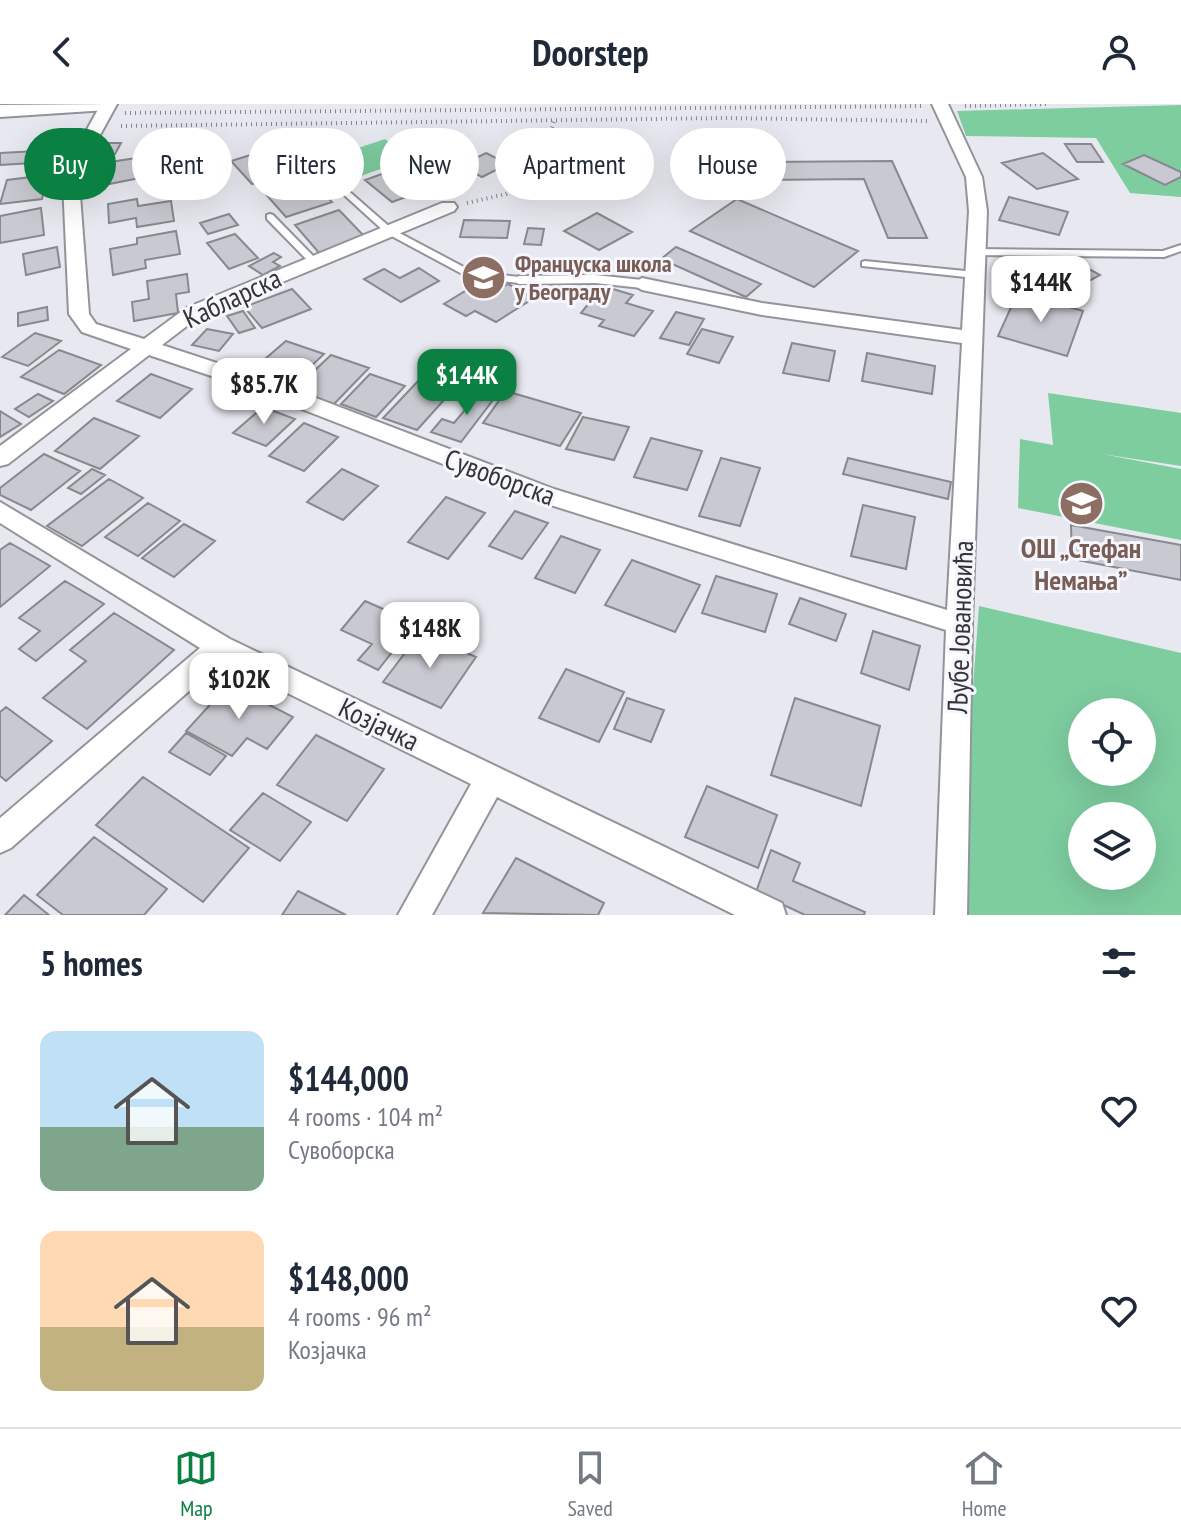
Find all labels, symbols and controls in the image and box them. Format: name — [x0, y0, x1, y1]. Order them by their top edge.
text: Doorstep — [532, 29, 649, 76]
icon: back — [40, 30, 84, 74]
icon: person — [1097, 30, 1141, 74]
chip: Buy — [24, 128, 116, 200]
chip: Rent — [132, 128, 232, 200]
chip: Filters — [248, 128, 364, 200]
chip: New — [380, 128, 479, 200]
chip: Apartment — [495, 128, 654, 200]
chip: House — [670, 128, 786, 200]
place label: Француска школа у Београду — [514, 248, 672, 307]
school or university icon: Француска школа у Београду — [460, 254, 508, 302]
pin: $144K — [985, 256, 1097, 324]
street label: Кабларска — [177, 259, 287, 336]
text: $144K — [1009, 265, 1073, 298]
pin: $144K — [411, 349, 523, 417]
pin: $85.7K — [199, 358, 329, 426]
text: $144K — [435, 358, 499, 391]
text: $85.7K — [230, 367, 298, 400]
street label: Сувоборска — [440, 440, 560, 514]
school or university icon: ОШ „Стефан Немања” — [1057, 480, 1105, 528]
place label: ОШ „Стефан Немања” — [1021, 529, 1141, 598]
street label: Љубе Јовановића — [938, 540, 981, 715]
pin: $148K — [374, 602, 486, 670]
text: $148K — [398, 611, 462, 644]
pin: $102K — [183, 653, 295, 721]
text: $102K — [207, 662, 271, 695]
street label: Козјачка — [333, 688, 425, 759]
map controls — [1068, 698, 1156, 890]
button: locate — [1068, 698, 1156, 786]
button: layers — [1068, 802, 1156, 890]
text: 5 homes — [40, 941, 143, 985]
icon: filters — [1097, 941, 1141, 985]
text: $144,000 — [288, 1056, 409, 1100]
icon: home — [104, 1063, 200, 1159]
icon: heart — [1097, 1089, 1141, 1133]
text: 4 rooms · 104 m² — [288, 1100, 443, 1133]
text: Сувоборска — [288, 1133, 395, 1166]
text: $148,000 — [288, 1256, 409, 1300]
icon: home — [104, 1263, 200, 1359]
icon: heart — [1097, 1289, 1141, 1333]
text: 4 rooms · 96 m² — [288, 1300, 432, 1333]
text: Козјачка — [288, 1333, 367, 1366]
tab: Map — [174, 1446, 218, 1522]
tab: Saved — [567, 1446, 613, 1522]
tab: Home — [962, 1446, 1007, 1522]

